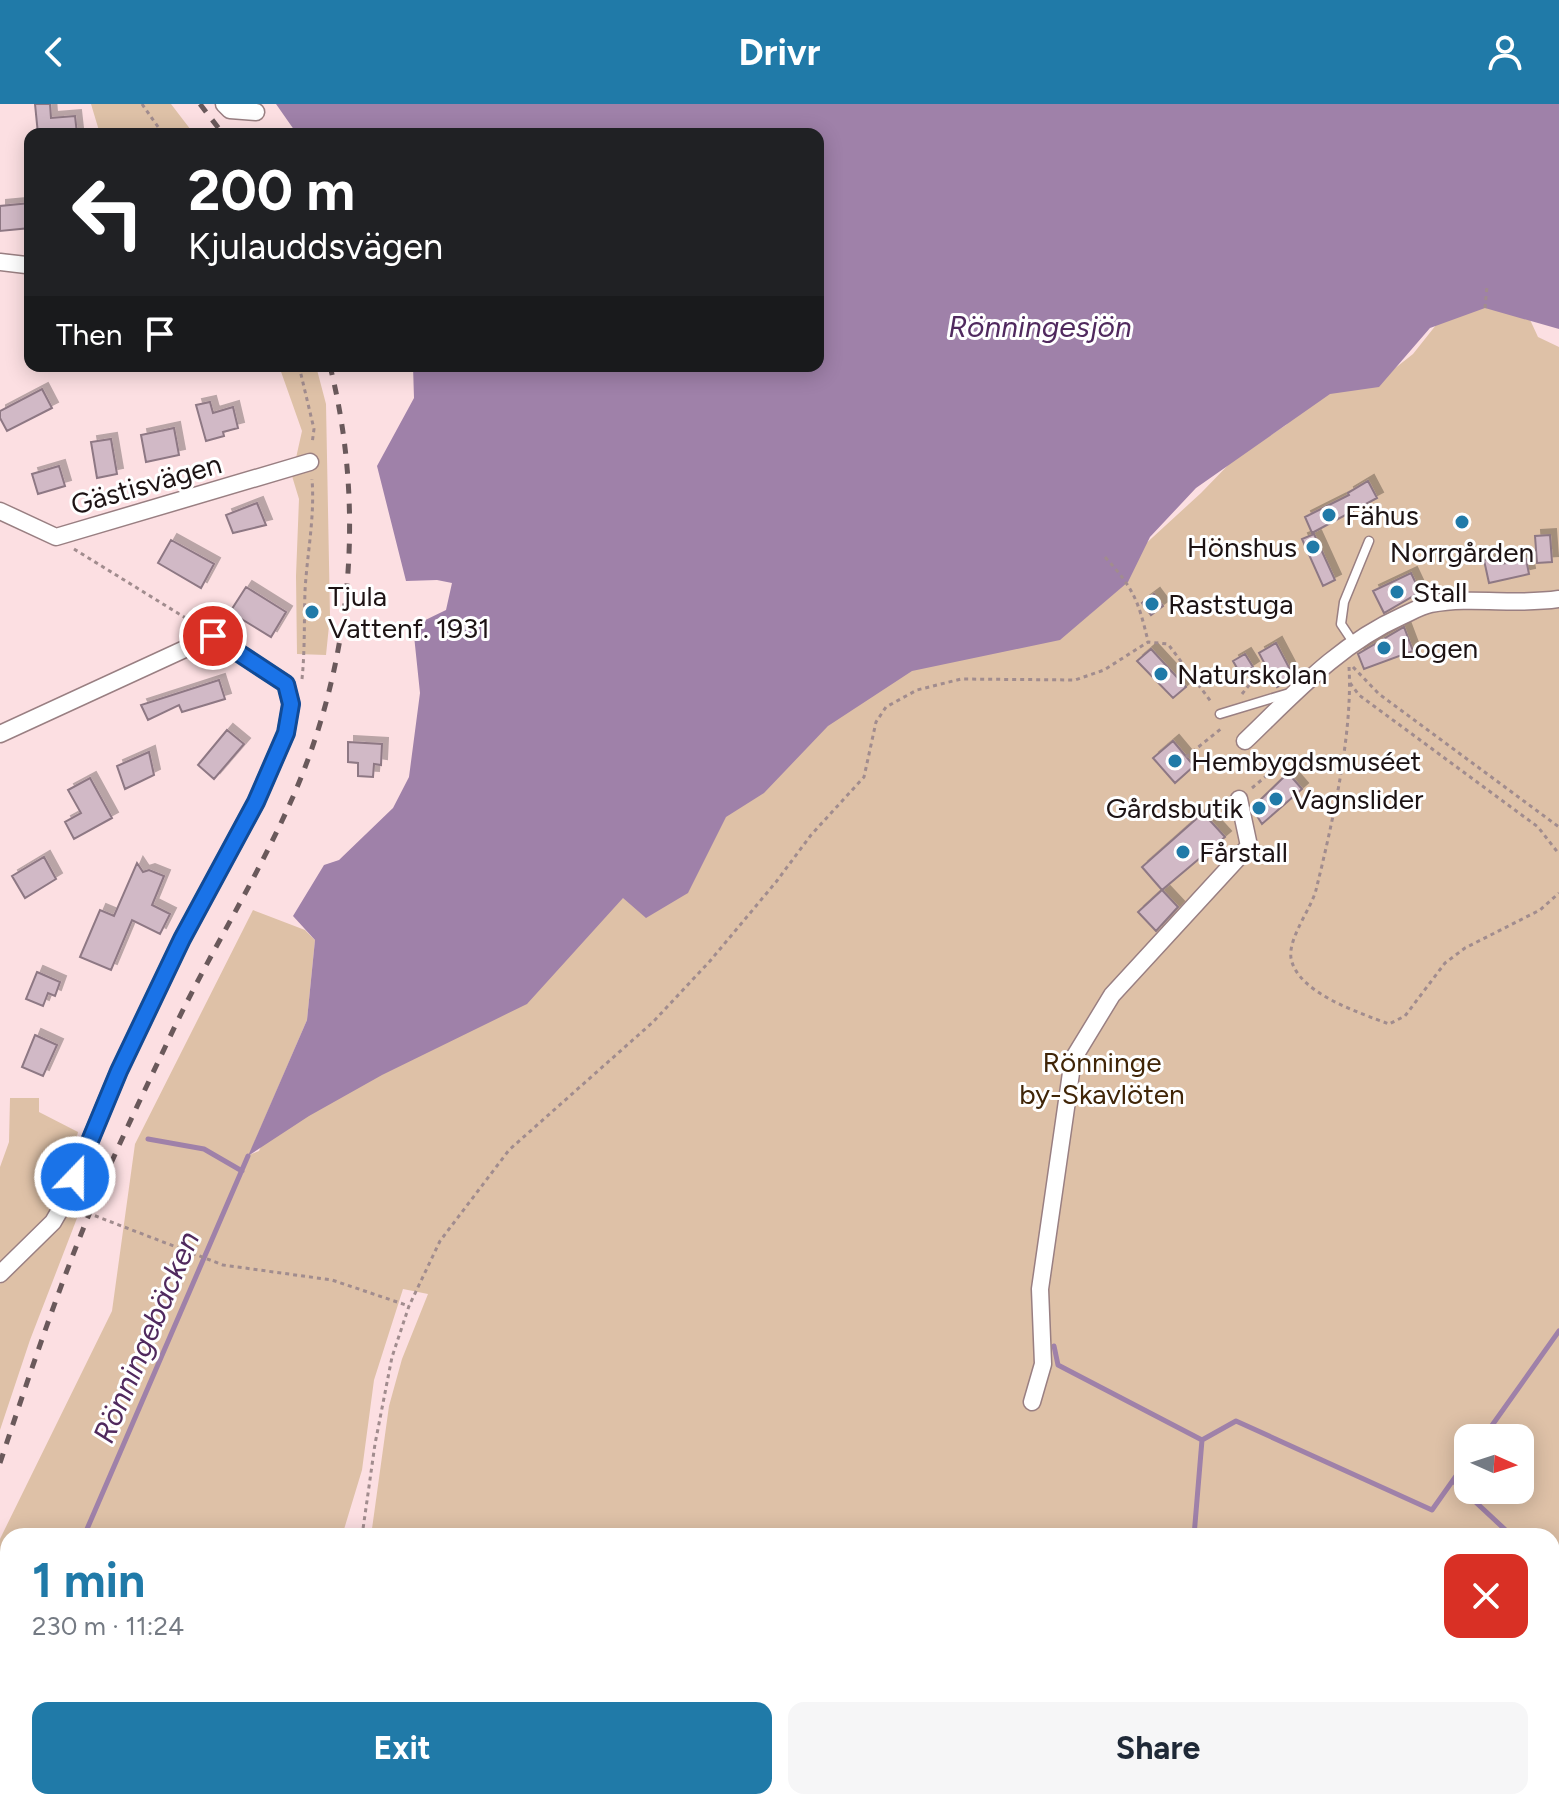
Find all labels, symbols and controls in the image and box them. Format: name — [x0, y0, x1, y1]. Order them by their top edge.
icon: back — [32, 30, 76, 74]
icon: person — [1483, 30, 1527, 74]
text: Drivr — [739, 31, 820, 74]
text: 200 m — [188, 157, 355, 224]
icon: left — [56, 160, 160, 264]
text: Kjulauddsvägen — [188, 225, 443, 268]
water label: Rönningesjön — [948, 308, 1132, 345]
icon: arrive — [138, 312, 182, 356]
text: Then — [56, 316, 122, 353]
street label: Gästisvägen — [67, 446, 225, 522]
place label: Fähus — [1345, 498, 1419, 532]
marker: Fähus — [1320, 506, 1338, 524]
marker: Norrgården — [1453, 513, 1471, 531]
place label: Hönshus — [1187, 530, 1297, 564]
place label: Norrgården — [1390, 535, 1534, 569]
marker: Hönshus — [1304, 538, 1322, 556]
place label: Stall — [1413, 575, 1467, 609]
place label: Tjula Vattenf. 1931 — [328, 579, 490, 645]
marker: Stall — [1388, 583, 1406, 601]
place label: Raststuga — [1168, 587, 1293, 621]
marker: Raststuga — [1143, 595, 1161, 613]
pin — [179, 602, 247, 670]
marker: Tjula Vattenf. 1931 — [303, 603, 321, 621]
icon: arrive — [191, 614, 235, 658]
place label: Logen — [1400, 631, 1478, 665]
marker: Logen — [1375, 639, 1393, 657]
place label: Naturskolan — [1177, 657, 1327, 691]
marker: Naturskolan — [1152, 665, 1170, 683]
place label: Hembygdsmuséet — [1191, 744, 1421, 778]
marker: Hembygdsmuséet — [1166, 752, 1184, 770]
place label: Vagnslider — [1292, 782, 1424, 816]
marker: Vagnslider — [1267, 790, 1285, 808]
place label: Gårdsbutik — [1106, 791, 1243, 825]
marker: Gårdsbutik — [1250, 799, 1268, 817]
place label: Fårstall — [1199, 835, 1288, 869]
marker: Fårstall — [1174, 843, 1192, 861]
park label: Rönninge by-Skavlöten — [1019, 1045, 1185, 1111]
position arrow — [33, 1135, 117, 1219]
water label: Rönningebäcken — [85, 1226, 207, 1448]
north arrow — [1454, 1424, 1534, 1504]
map controls — [1454, 1424, 1534, 1504]
text: 1 min — [32, 1551, 145, 1609]
button: close — [1444, 1554, 1528, 1638]
text: 230 m · 11:24 — [32, 1610, 184, 1642]
button: Exit — [32, 1702, 772, 1794]
button: Share — [788, 1702, 1528, 1794]

